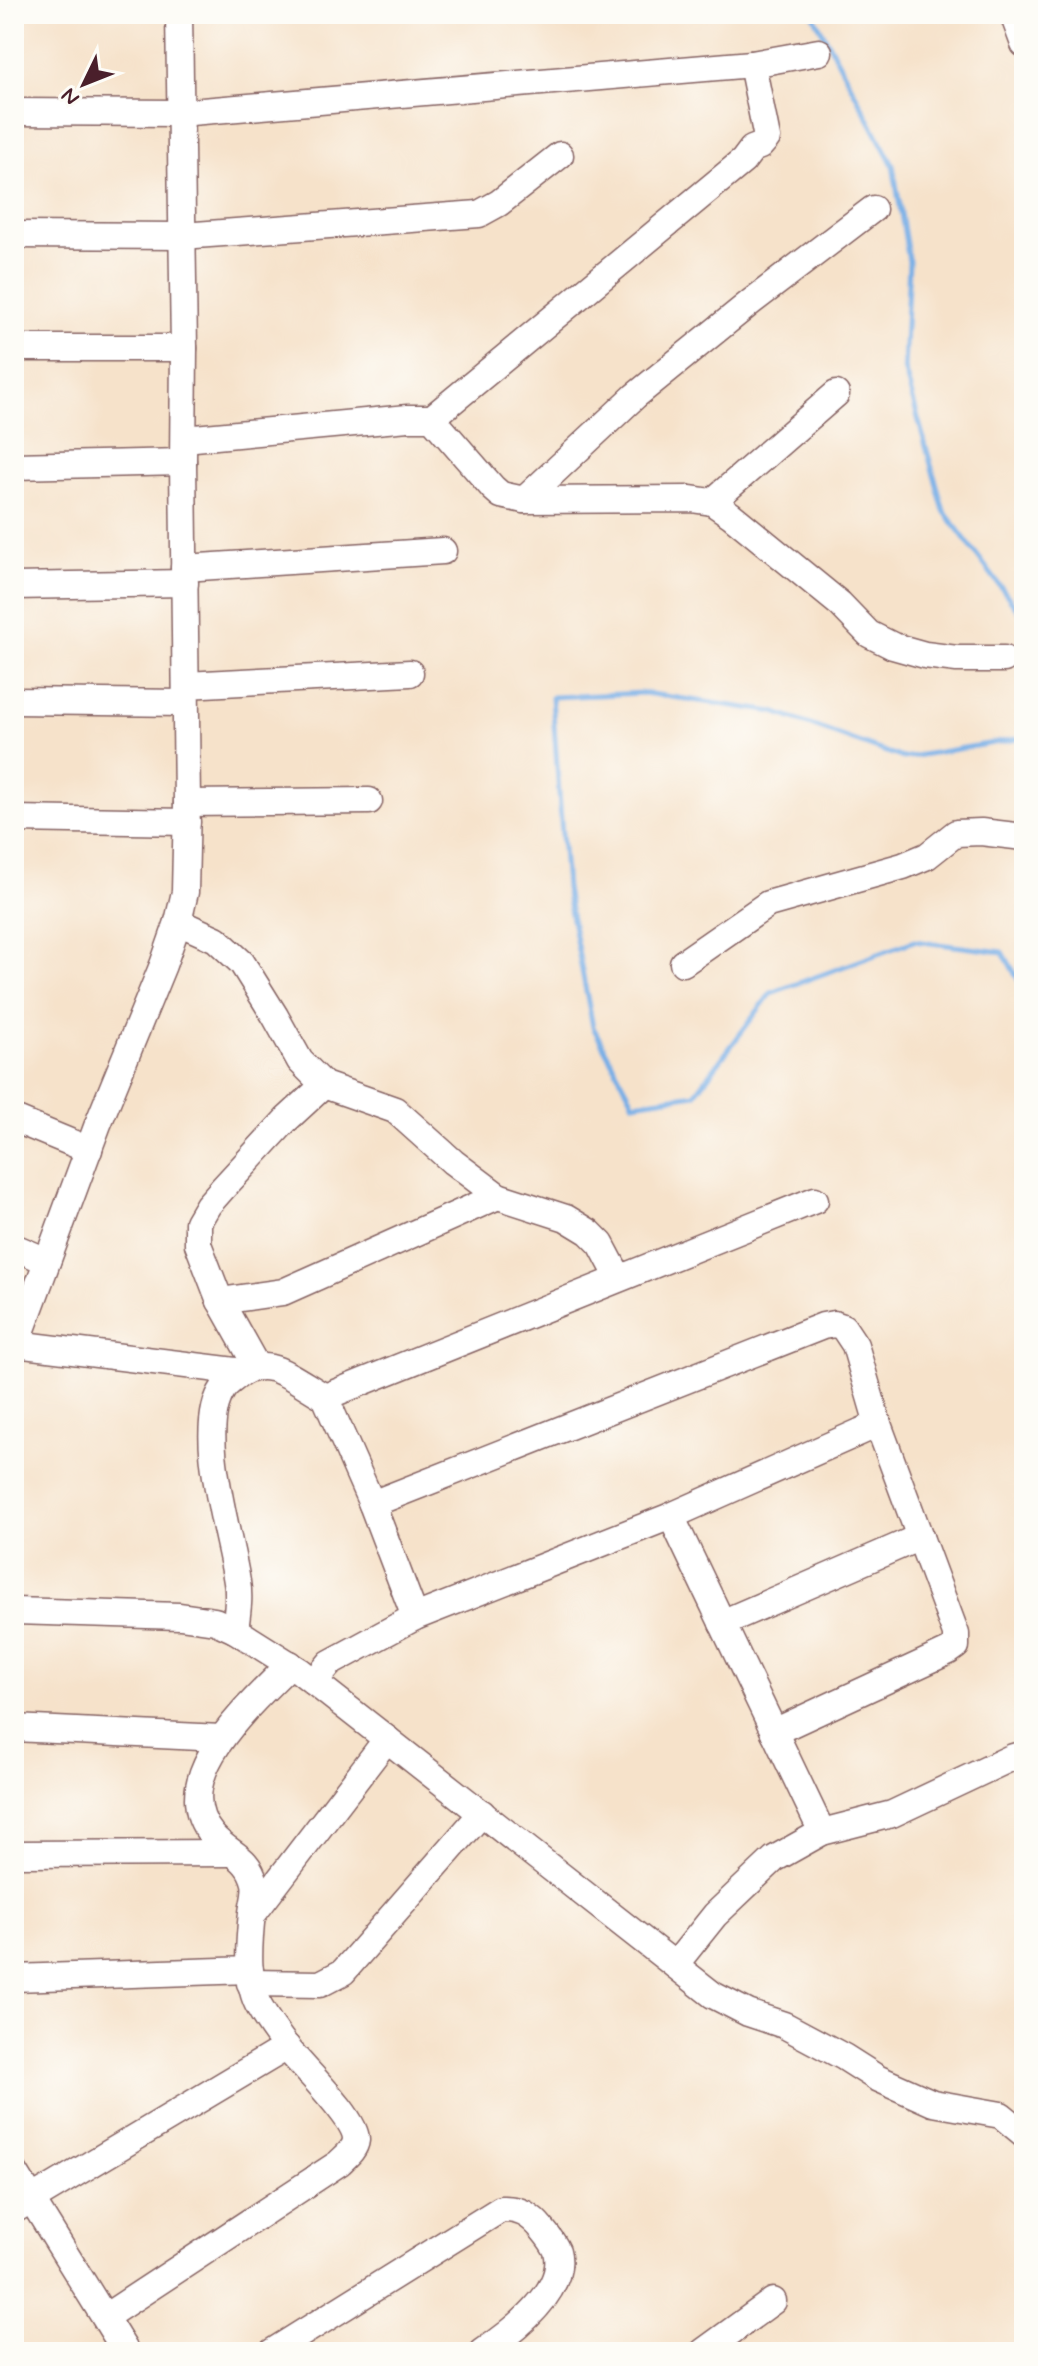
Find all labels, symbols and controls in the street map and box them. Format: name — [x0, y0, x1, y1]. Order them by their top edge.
north arrow — [44, 44, 124, 124]
text: N — [56, 81, 86, 111]

